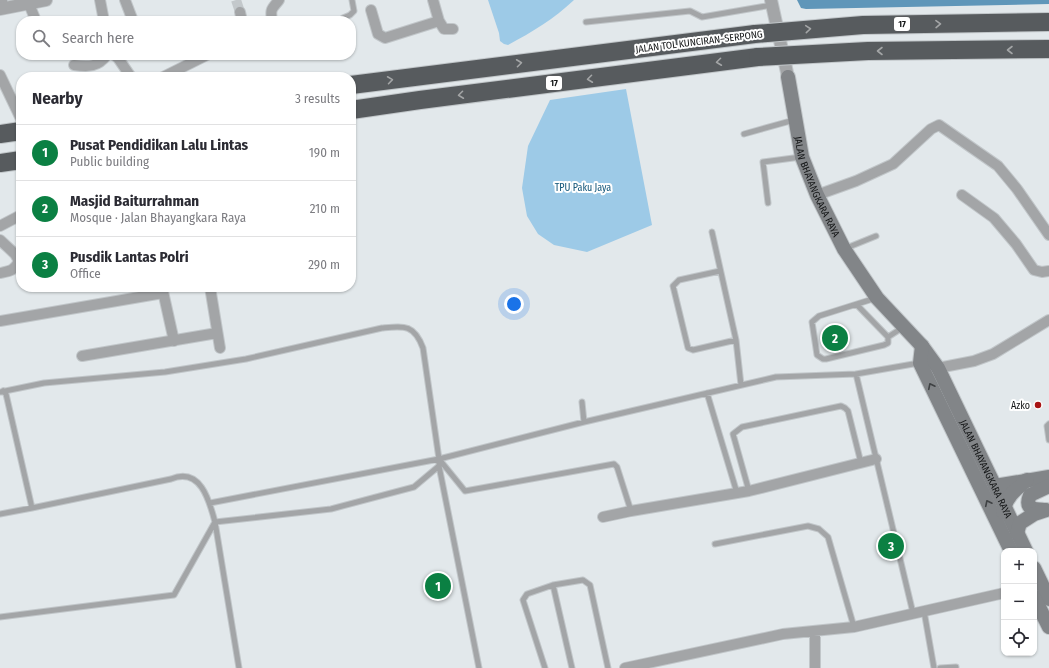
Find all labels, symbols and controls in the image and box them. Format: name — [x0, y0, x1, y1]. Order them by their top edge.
search box — [16, 16, 356, 60]
road number: 17 — [894, 17, 910, 31]
one-way arrow — [935, 20, 941, 28]
one-way arrow — [805, 25, 811, 34]
icon: search — [30, 27, 52, 49]
street label: JALAN TOL KUNCIRAN–SERPONG — [635, 28, 764, 56]
text: Search here — [62, 29, 134, 47]
one-way arrow — [877, 46, 883, 55]
one-way arrow — [1007, 46, 1013, 54]
one-way arrow — [716, 57, 722, 66]
one-way arrow — [516, 59, 522, 68]
one-way arrow — [587, 74, 593, 83]
one-way arrow — [387, 76, 393, 85]
road number: 17 — [546, 76, 562, 90]
text: Nearby — [32, 88, 83, 109]
one-way arrow — [458, 90, 464, 99]
text: 3 results — [295, 91, 340, 106]
street label: JALAN BHAYANGKARA RAYA — [791, 135, 842, 240]
text: Pusat Pendidikan Lalu Lintas — [70, 136, 248, 154]
text: 1 — [42, 145, 48, 160]
text: 190 m — [309, 145, 340, 160]
text: Public building — [70, 154, 149, 169]
park label: TPU Paku Jaya — [555, 182, 611, 194]
text: Masjid Baiturrahman — [70, 192, 199, 210]
text: 2 — [42, 201, 48, 216]
text: 210 m — [310, 201, 340, 216]
text: Mosque · Jalan Bhayangkara Raya — [70, 210, 246, 225]
text: Pusdik Lantas Polri — [70, 248, 189, 266]
text: 3 — [42, 257, 48, 272]
text: 290 m — [308, 257, 340, 272]
text: Office — [70, 266, 101, 281]
your location — [504, 294, 524, 314]
pin: 2 — [822, 323, 848, 353]
one-way arrow — [928, 383, 936, 391]
place label: Azko — [1011, 400, 1030, 412]
marker: Azko — [1033, 400, 1043, 410]
street label: JALAN BHAYANGKARA RAYA — [957, 418, 1014, 521]
one-way arrow — [985, 500, 993, 508]
pin: 3 — [878, 531, 904, 561]
map controls — [1001, 548, 1037, 656]
button: + — [1001, 548, 1037, 584]
pin: 1 — [425, 571, 451, 601]
button: − — [1001, 584, 1037, 620]
button: locate — [1001, 620, 1037, 656]

